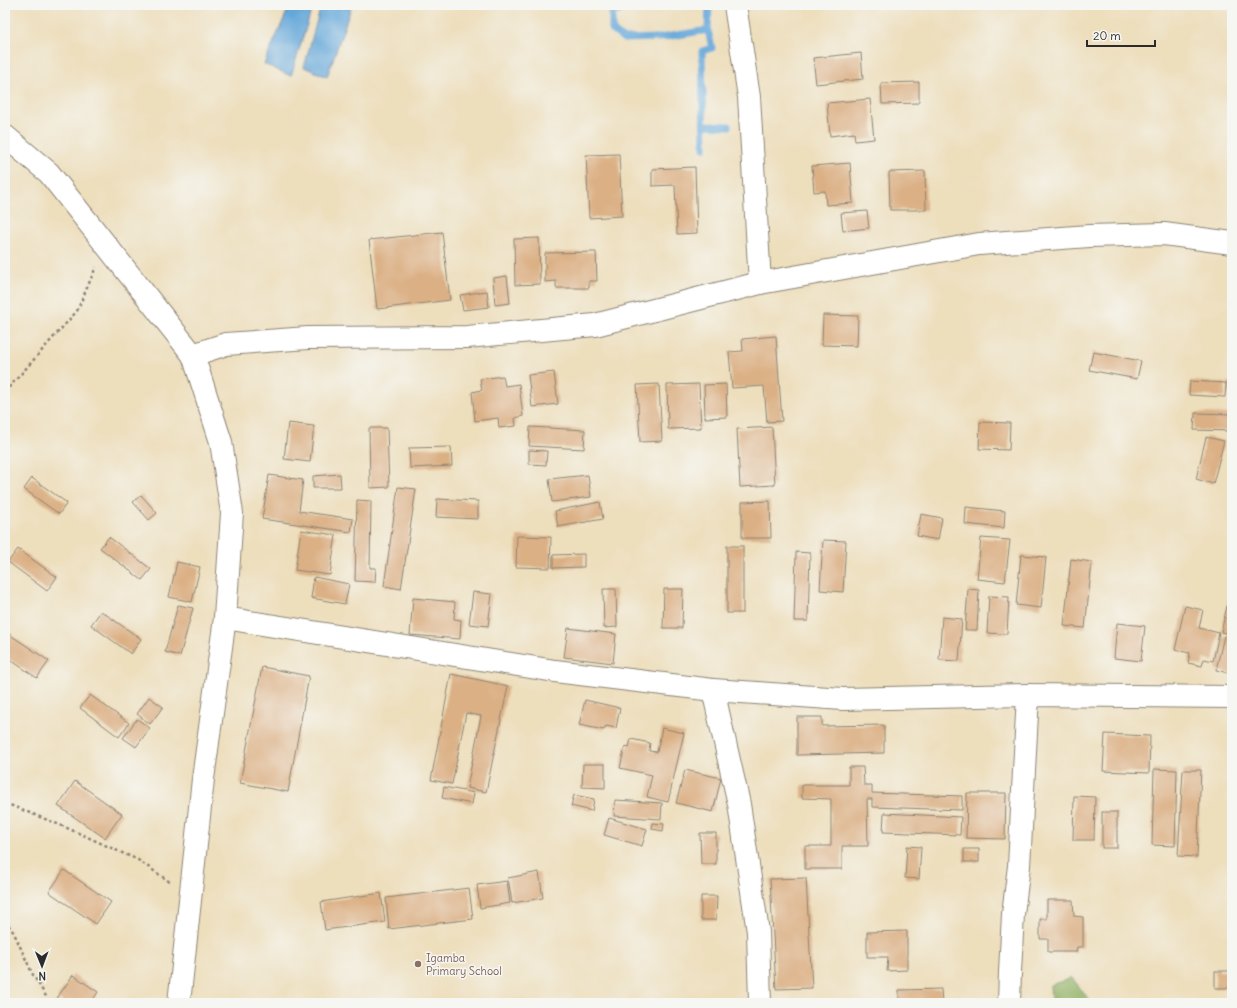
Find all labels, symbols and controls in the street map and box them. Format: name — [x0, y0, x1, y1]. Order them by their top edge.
scale bar — [1087, 22, 1155, 48]
text: 20 m — [1093, 28, 1121, 43]
north arrow — [22, 946, 62, 986]
place label: Igamba Primary School — [426, 951, 502, 978]
marker: Igamba Primary School — [413, 959, 423, 969]
text: N — [38, 969, 46, 983]

